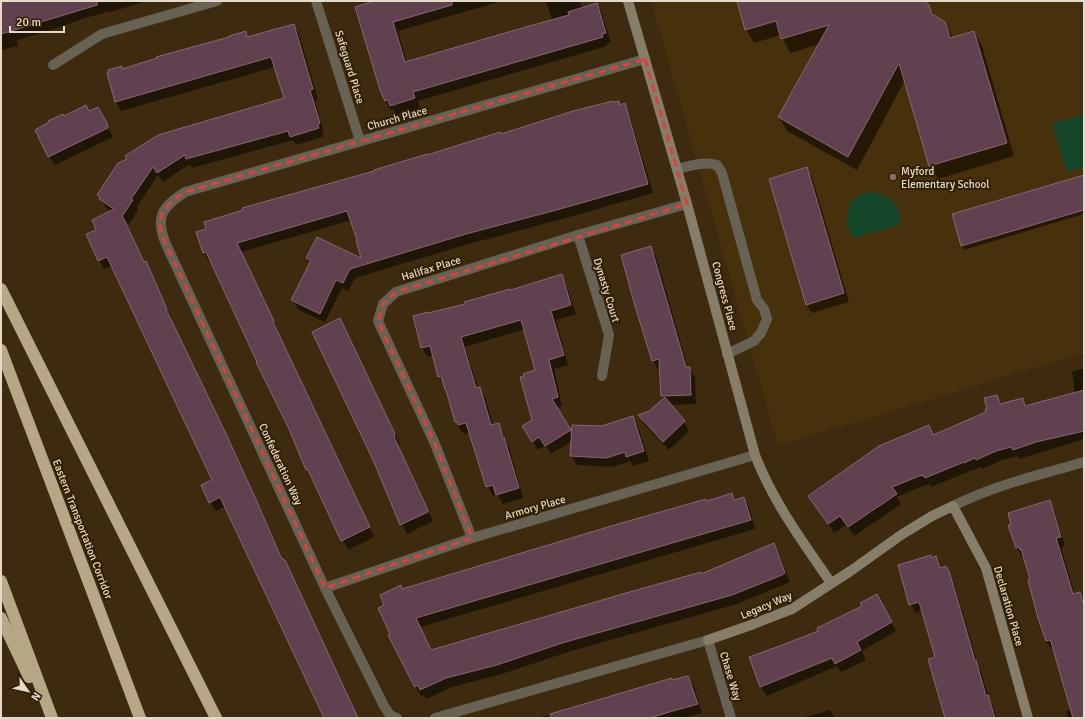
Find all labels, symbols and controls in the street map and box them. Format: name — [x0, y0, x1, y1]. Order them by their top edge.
scale bar — [10, 8, 64, 34]
text: 20 m — [16, 15, 41, 30]
street label: Safeguard Place — [332, 29, 367, 105]
street label: Church Place — [366, 104, 429, 133]
place label: Myford Elementary School — [901, 165, 989, 191]
marker: Myford Elementary School — [888, 172, 898, 182]
street label: Halifax Place — [400, 253, 462, 284]
street label: Dynasty Court — [591, 256, 623, 324]
street label: Congress Place — [709, 260, 740, 332]
street label: Confederation Way — [256, 421, 306, 508]
street label: Eastern Transportation Corridor — [50, 457, 115, 601]
street label: Armory Place — [503, 493, 567, 522]
street label: Declaration Place — [991, 565, 1026, 648]
street label: Legacy Way — [739, 588, 795, 622]
street label: Chase Way — [717, 650, 744, 703]
north arrow — [8, 671, 48, 711]
text: N — [28, 690, 43, 703]

